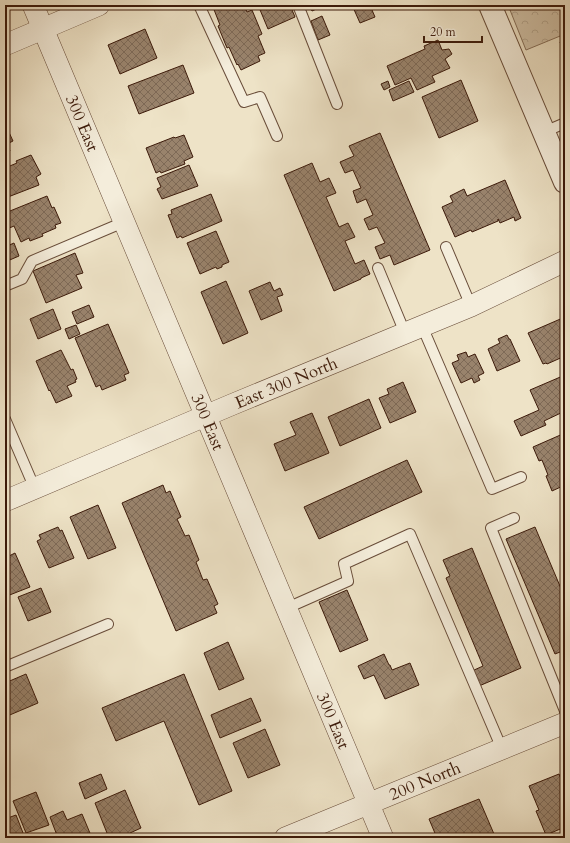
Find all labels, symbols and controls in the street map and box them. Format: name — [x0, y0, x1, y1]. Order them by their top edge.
scale bar — [424, 18, 482, 44]
text: 20 m — [430, 24, 457, 40]
street label: 300 East — [60, 91, 105, 156]
street label: East 300 North — [231, 351, 341, 414]
street label: 300 East — [186, 390, 230, 454]
street label: 300 East — [311, 688, 356, 753]
street label: 200 North — [385, 755, 465, 806]

